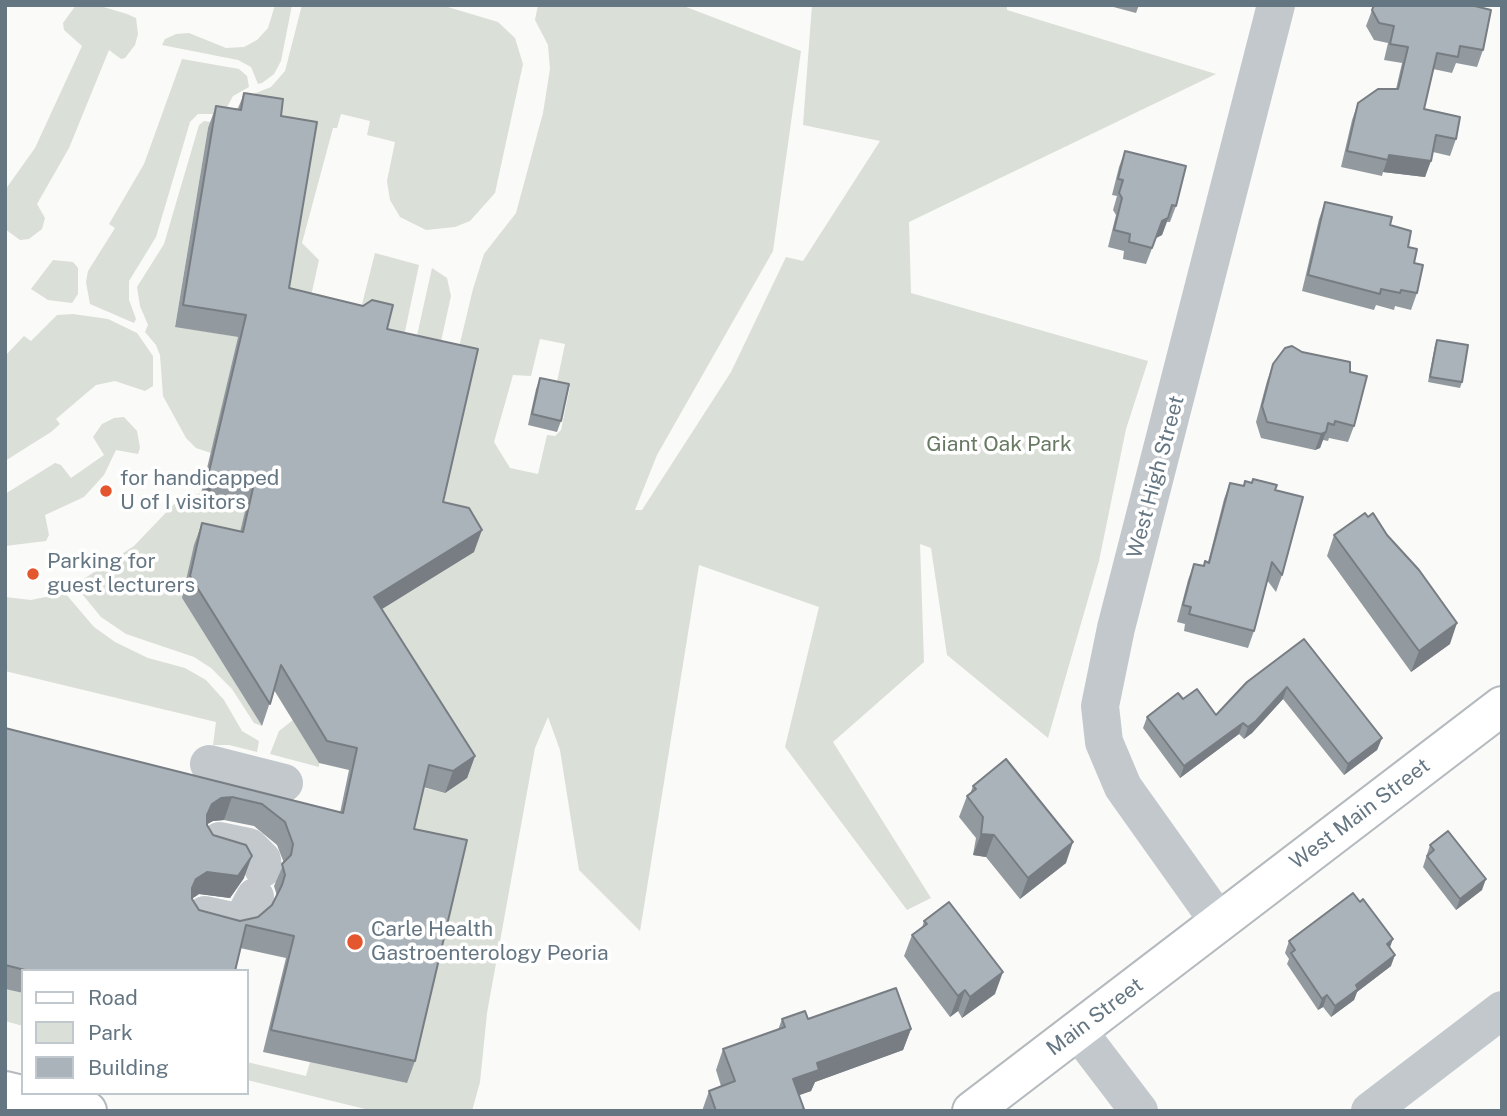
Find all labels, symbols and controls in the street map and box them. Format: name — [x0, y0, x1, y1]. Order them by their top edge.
street label: West High Street — [1122, 393, 1190, 561]
park label: Giant Oak Park — [926, 432, 1072, 458]
place label: for handicapped U of I visitors — [120, 466, 279, 516]
marker: for handicapped U of I visitors — [98, 483, 114, 499]
place label: Parking for guest lecturers — [47, 549, 195, 599]
marker: Parking for guest lecturers — [25, 566, 41, 582]
street label: West Main Street — [1285, 753, 1435, 875]
place label: Carle Health Gastroenterology Peoria — [371, 917, 609, 967]
marker: Carle Health Gastroenterology Peoria — [345, 932, 365, 952]
legend — [21, 969, 248, 1095]
street label: Main Street — [1042, 973, 1148, 1061]
text: Road — [88, 985, 138, 1010]
text: Park — [88, 1020, 133, 1045]
text: Building — [88, 1055, 169, 1080]

